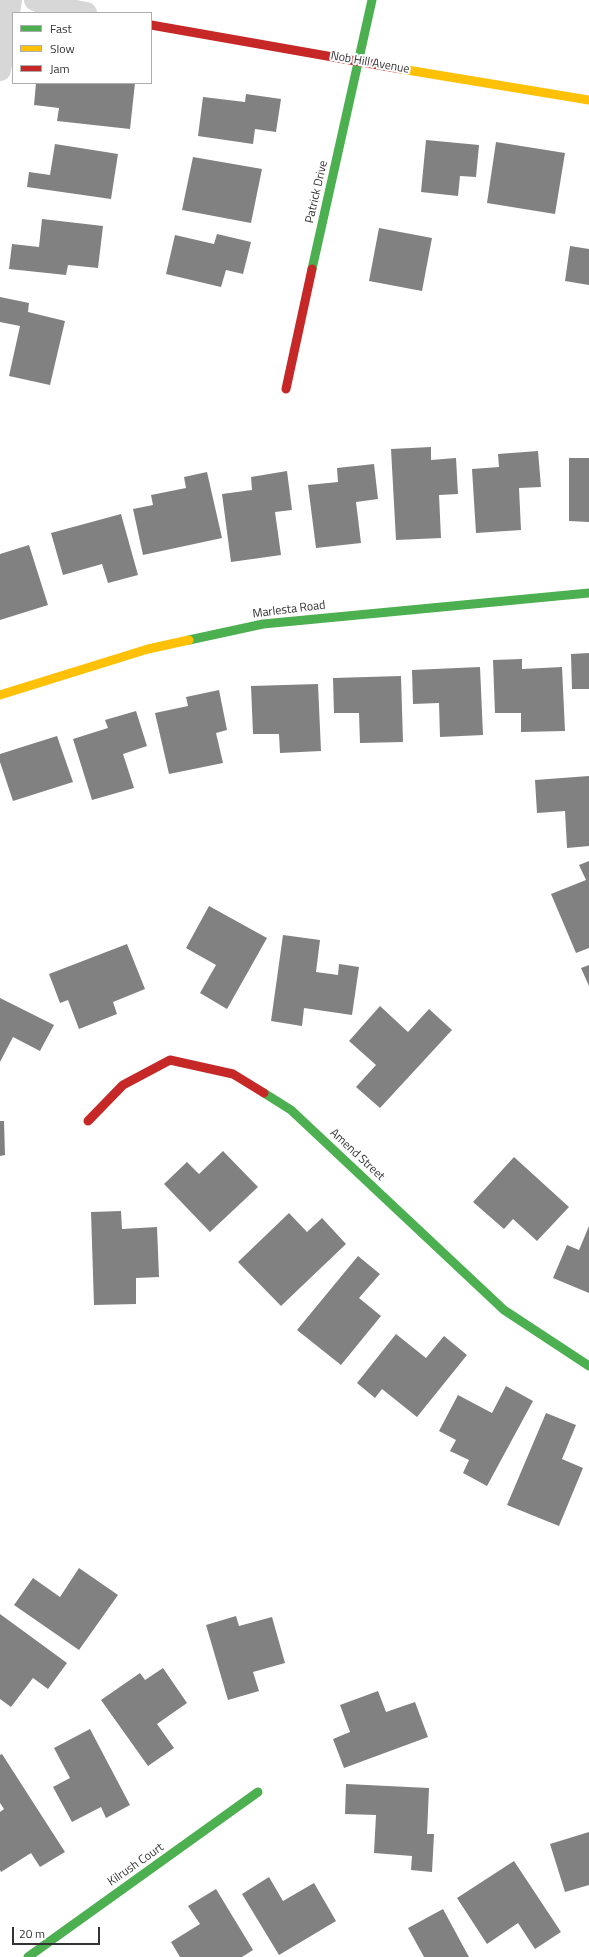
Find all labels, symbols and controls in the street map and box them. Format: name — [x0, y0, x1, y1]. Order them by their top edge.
legend — [12, 12, 152, 84]
text: Fast — [50, 19, 72, 38]
text: Slow — [50, 39, 75, 58]
street label: Nob Hill Avenue — [329, 49, 411, 77]
text: Jam — [50, 59, 70, 78]
street label: Patrick Drive — [303, 159, 331, 225]
street label: Marlesta Road — [252, 598, 326, 622]
street label: Amend Street — [327, 1126, 387, 1184]
street label: Kilrush Court — [105, 1840, 167, 1890]
scale bar — [14, 1919, 102, 1945]
text: 20 m — [19, 1924, 45, 1943]

